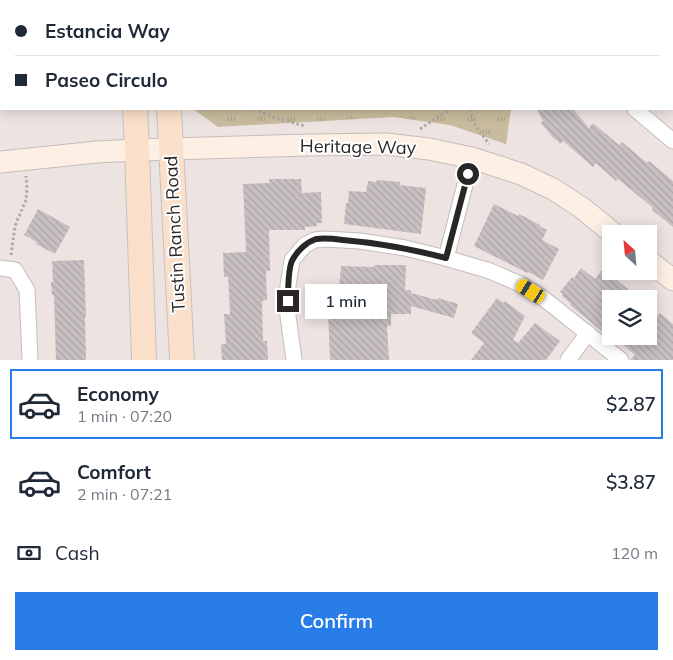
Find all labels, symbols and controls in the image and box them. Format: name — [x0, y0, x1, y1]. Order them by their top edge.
text: Estancia Way — [45, 19, 170, 43]
text: Paseo Circulo — [45, 68, 168, 92]
street label: Heritage Way — [300, 134, 417, 159]
street label: Tustin Ranch Road — [159, 155, 190, 313]
route start — [457, 163, 479, 185]
north arrow — [602, 225, 658, 280]
map controls — [602, 225, 657, 345]
car — [514, 277, 547, 305]
callout: 1 min — [306, 284, 388, 318]
route end — [277, 290, 299, 312]
button: layers — [602, 290, 657, 345]
text: 1 min — [325, 291, 367, 311]
icon: car — [17, 382, 62, 427]
text: Economy — [77, 382, 159, 406]
text: $2.87 — [606, 392, 656, 416]
text: 1 min · 07:20 — [77, 406, 172, 426]
icon: car — [17, 460, 62, 505]
text: Comfort — [77, 460, 151, 484]
text: $3.87 — [606, 470, 656, 494]
text: 2 min · 07:21 — [77, 484, 172, 504]
icon: cash — [15, 539, 43, 567]
text: Cash — [55, 541, 100, 565]
text: 120 m — [611, 543, 658, 563]
button: Confirm — [15, 592, 658, 650]

